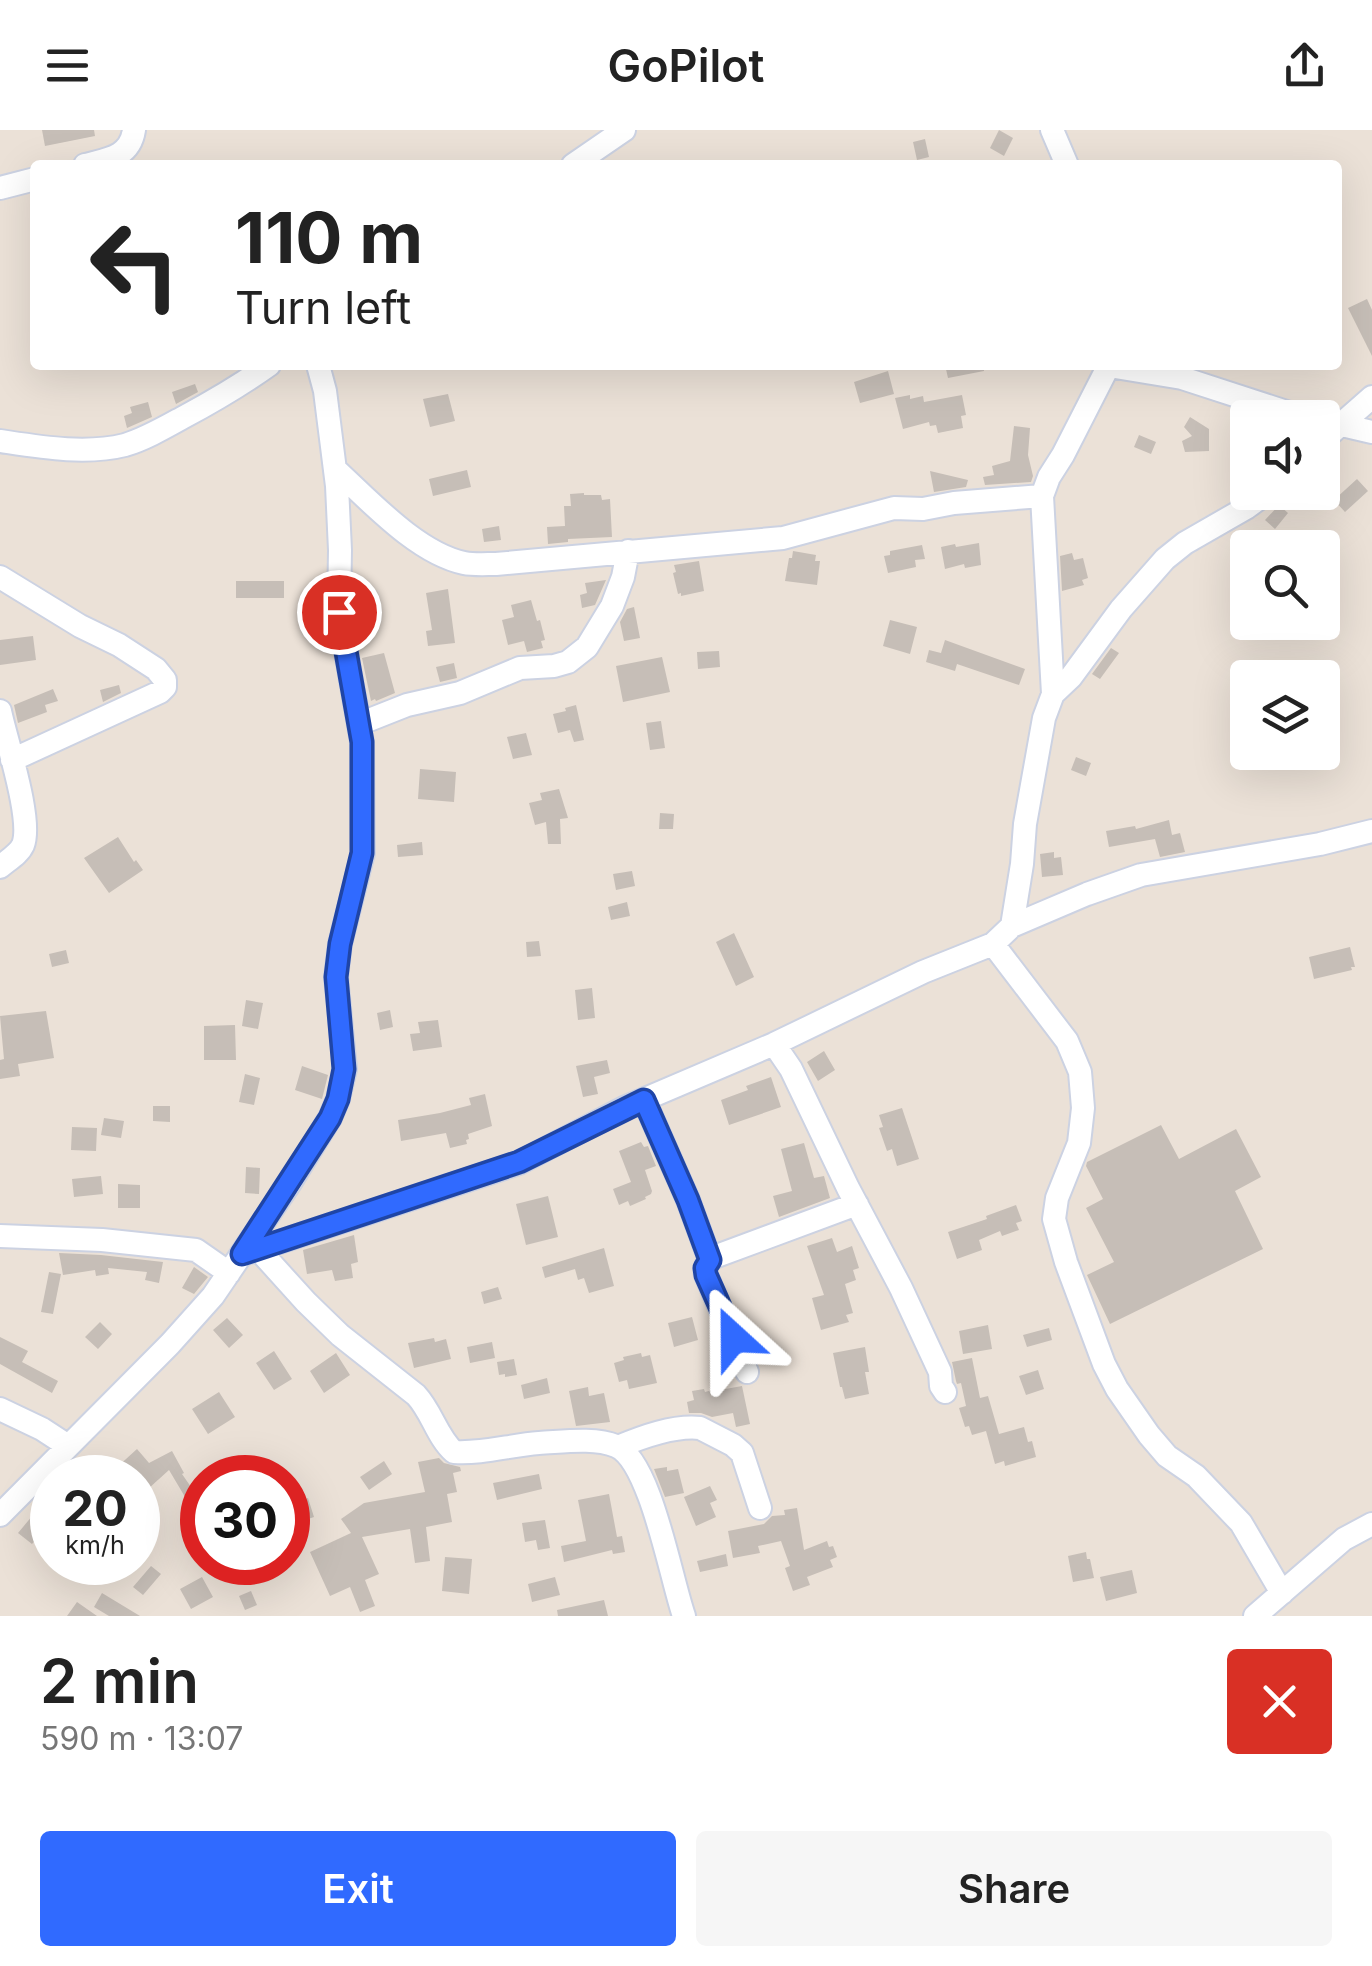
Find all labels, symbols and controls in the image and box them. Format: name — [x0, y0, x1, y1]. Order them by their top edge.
icon: menu — [40, 38, 95, 93]
text: GoPilot — [608, 38, 764, 93]
icon: share — [1277, 38, 1332, 93]
text: 110 m — [235, 195, 423, 280]
icon: left — [70, 200, 200, 330]
text: Turn left — [235, 280, 411, 335]
map controls — [1230, 400, 1340, 770]
button: sound — [1230, 400, 1340, 510]
button: search — [1230, 530, 1340, 640]
pin — [297, 570, 382, 655]
icon: arrive — [312, 585, 367, 640]
button: layers — [1230, 660, 1340, 770]
position arrow — [682, 1286, 786, 1390]
speed limit sign: 30 — [180, 1455, 310, 1585]
text: 20 — [62, 1478, 128, 1538]
text: km/h — [65, 1530, 125, 1560]
text: 2 min — [40, 1645, 199, 1717]
button: close — [1227, 1649, 1332, 1754]
text: 590 m · 13:07 — [40, 1719, 243, 1758]
button: Exit — [40, 1831, 676, 1946]
button: Share — [696, 1831, 1332, 1946]

